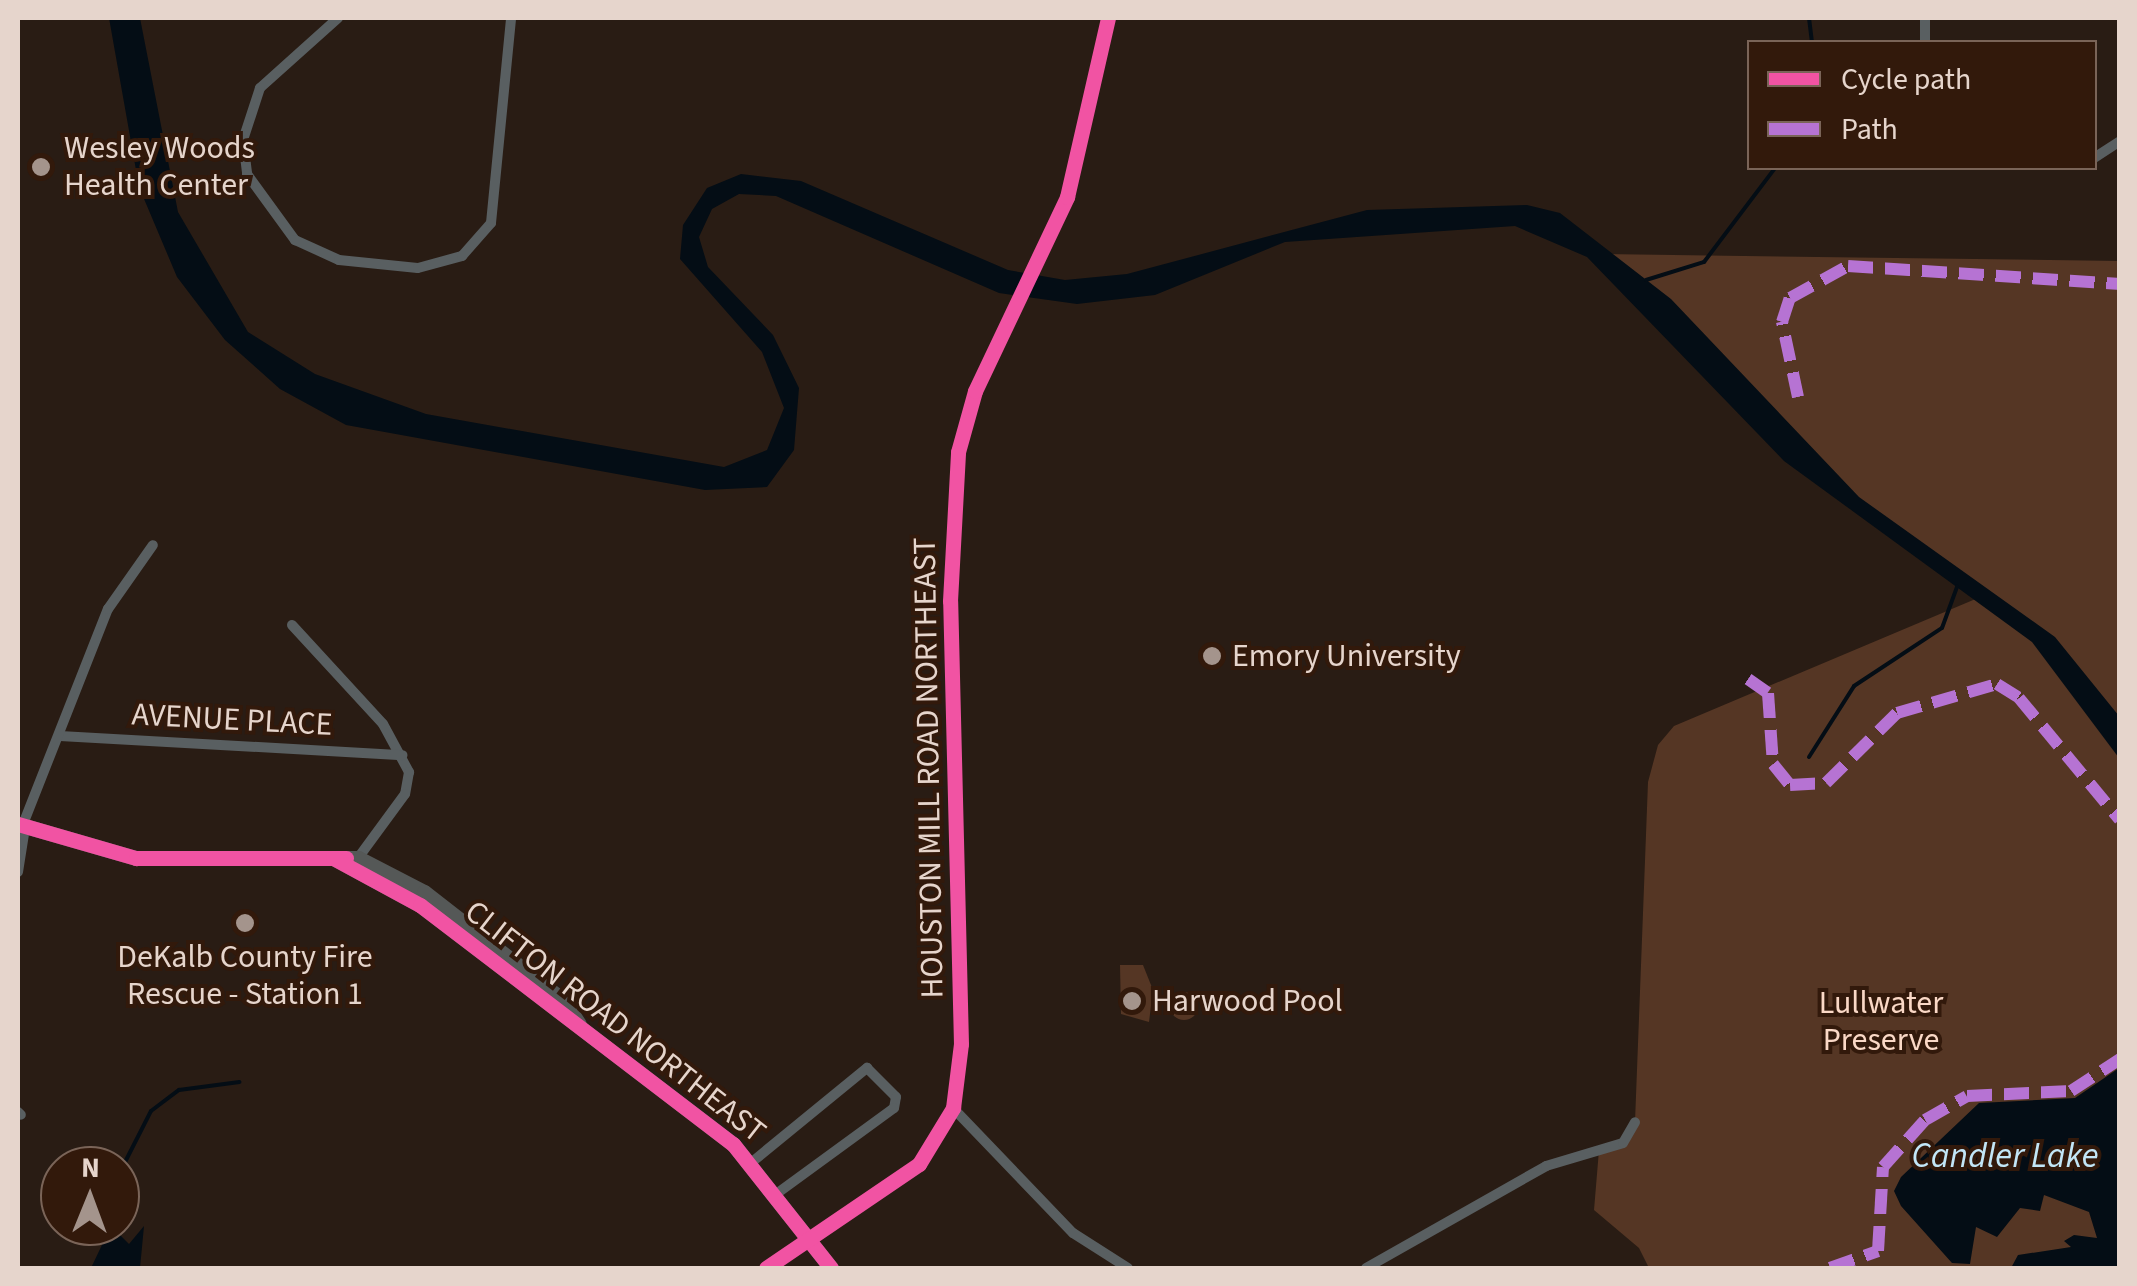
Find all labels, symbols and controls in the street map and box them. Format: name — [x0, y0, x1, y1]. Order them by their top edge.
legend — [1747, 40, 2097, 170]
text: Cycle path — [1841, 58, 1971, 101]
text: Path — [1841, 108, 1898, 151]
place label: Wesley Woods Health Center — [64, 130, 255, 205]
marker: Wesley Woods Health Center — [28, 154, 54, 180]
street label: HOUSTON MILL ROAD NORTHEAST — [906, 537, 952, 999]
place label: Emory University — [1232, 637, 1461, 675]
marker: Emory University — [1201, 645, 1223, 667]
street label: AVENUE PLACE — [131, 696, 333, 744]
street label: CLIFTON ROAD NORTHEAST — [457, 893, 773, 1151]
marker: DeKalb County Fire Rescue - Station 1 — [234, 912, 256, 934]
place label: DeKalb County Fire Rescue - Station 1 — [117, 939, 373, 1014]
place label: Harwood Pool — [1152, 982, 1343, 1020]
park label: Lullwater Preserve — [1819, 985, 1943, 1060]
marker: Harwood Pool — [1121, 990, 1143, 1012]
water label: Candler Lake — [1912, 1135, 2098, 1177]
north arrow — [40, 1146, 140, 1246]
text: N — [81, 1148, 100, 1188]

